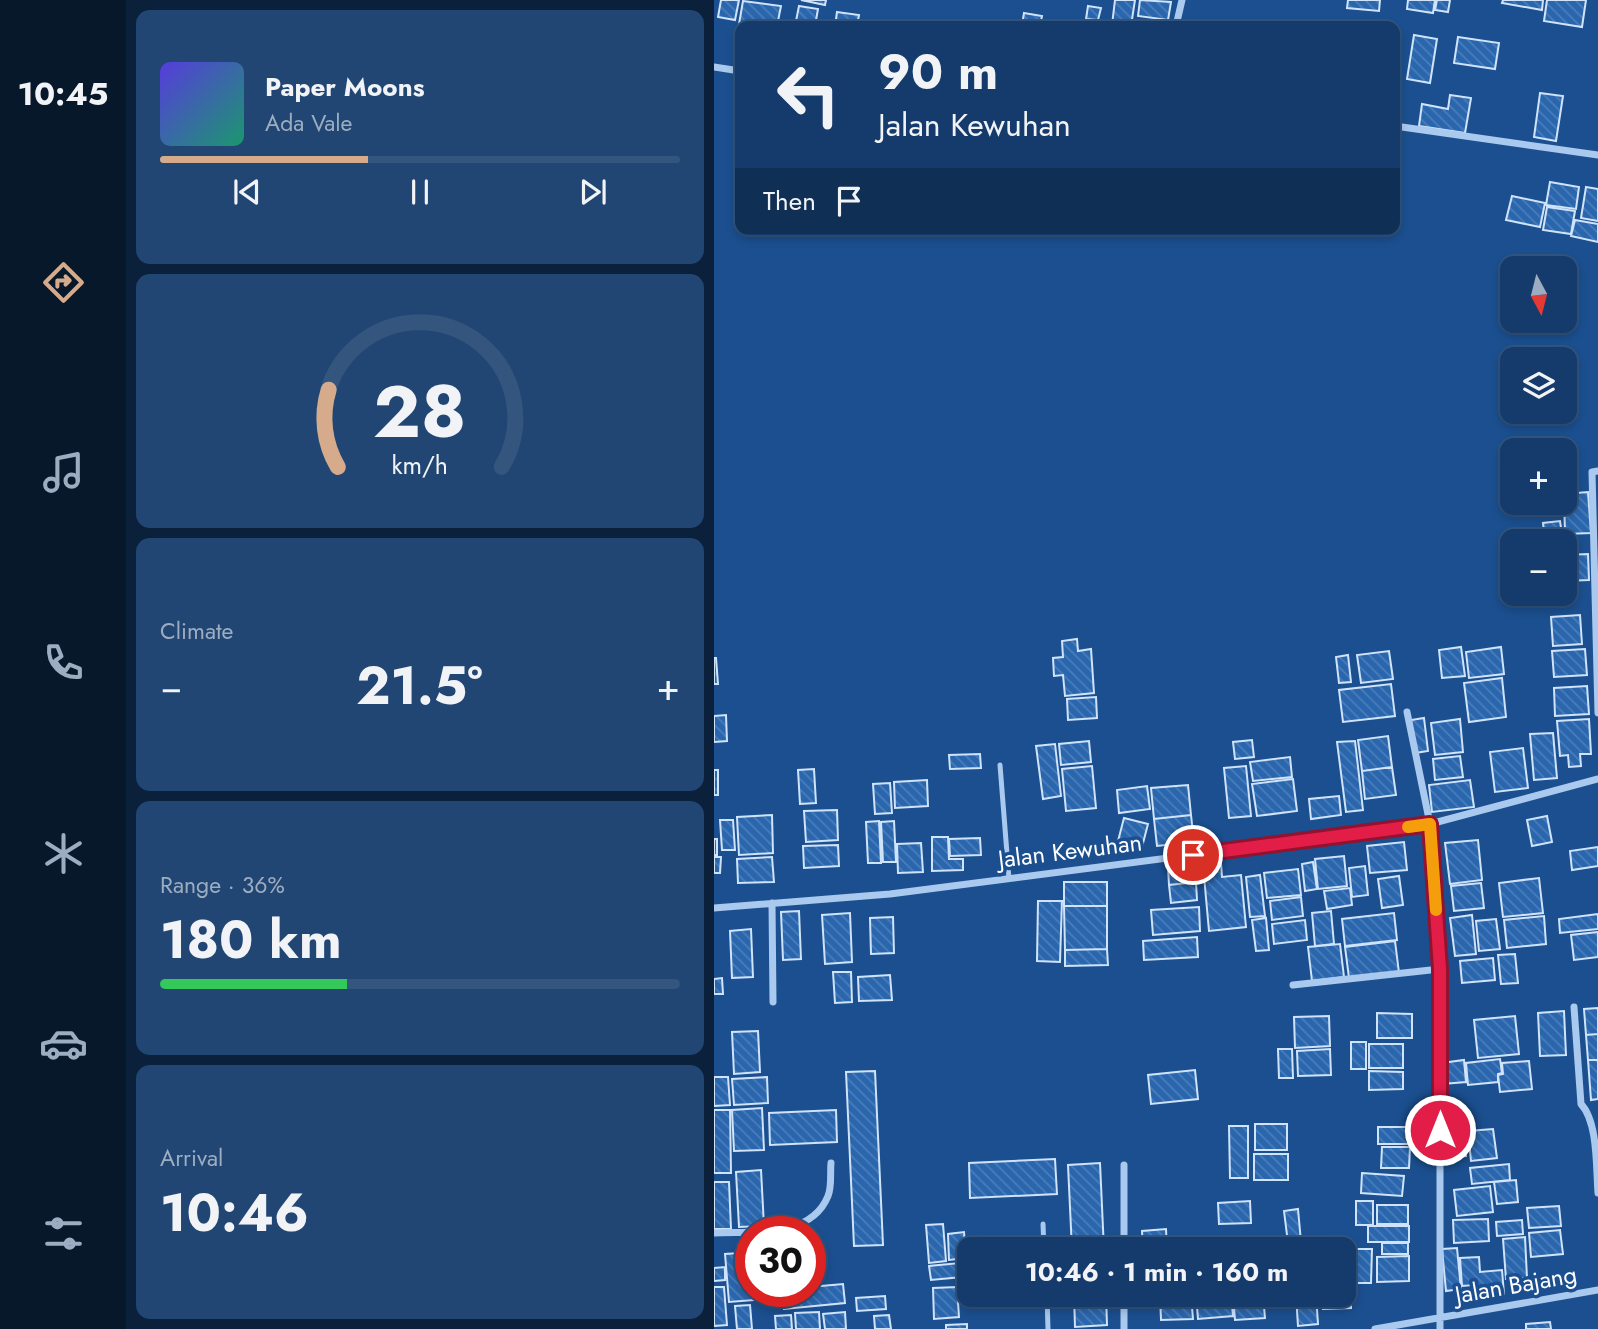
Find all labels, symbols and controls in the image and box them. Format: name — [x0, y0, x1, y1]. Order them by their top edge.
text: 90 m — [878, 37, 998, 107]
icon: left — [763, 49, 854, 140]
text: Paper Moons — [265, 68, 425, 106]
text: 10:45 — [18, 71, 108, 117]
text: Jalan Kewuhan — [878, 102, 1071, 148]
text: Ada Vale — [265, 106, 352, 140]
icon: previous — [228, 173, 266, 211]
icon: pause — [401, 173, 439, 211]
icon: next — [574, 173, 612, 211]
text: Then — [763, 182, 816, 220]
icon: arrive — [830, 182, 868, 220]
north arrow — [1500, 256, 1577, 332]
map controls — [1500, 256, 1577, 606]
icon: directions — [39, 258, 88, 307]
button: layers — [1500, 347, 1577, 424]
text: 28 — [373, 359, 467, 464]
button: + — [1500, 438, 1577, 515]
text: km/h — [392, 446, 448, 482]
icon: music — [39, 448, 88, 497]
button: − — [1500, 529, 1577, 606]
text: Climate — [160, 614, 233, 648]
icon: phone — [39, 638, 88, 687]
text: 21.5° — [356, 648, 483, 724]
text: − — [160, 659, 182, 714]
text: + — [657, 659, 680, 714]
street label: Jalan Kewuhan — [993, 824, 1144, 877]
pin — [1163, 825, 1223, 885]
icon: climate — [39, 829, 88, 878]
icon: arrive — [1174, 836, 1212, 874]
text: Range · 36% — [160, 868, 285, 902]
text: 180 km — [160, 902, 342, 978]
icon: car — [39, 1019, 88, 1068]
position arrow — [1403, 1093, 1477, 1167]
text: Arrival — [160, 1141, 223, 1175]
text: 10:46 — [160, 1175, 309, 1251]
icon: filters — [39, 1209, 88, 1258]
speed limit sign: 30 — [735, 1216, 826, 1307]
text: 10:46 · 1 min · 160 m — [1025, 1253, 1288, 1291]
street label: Jalan Bajang — [1449, 1257, 1579, 1313]

